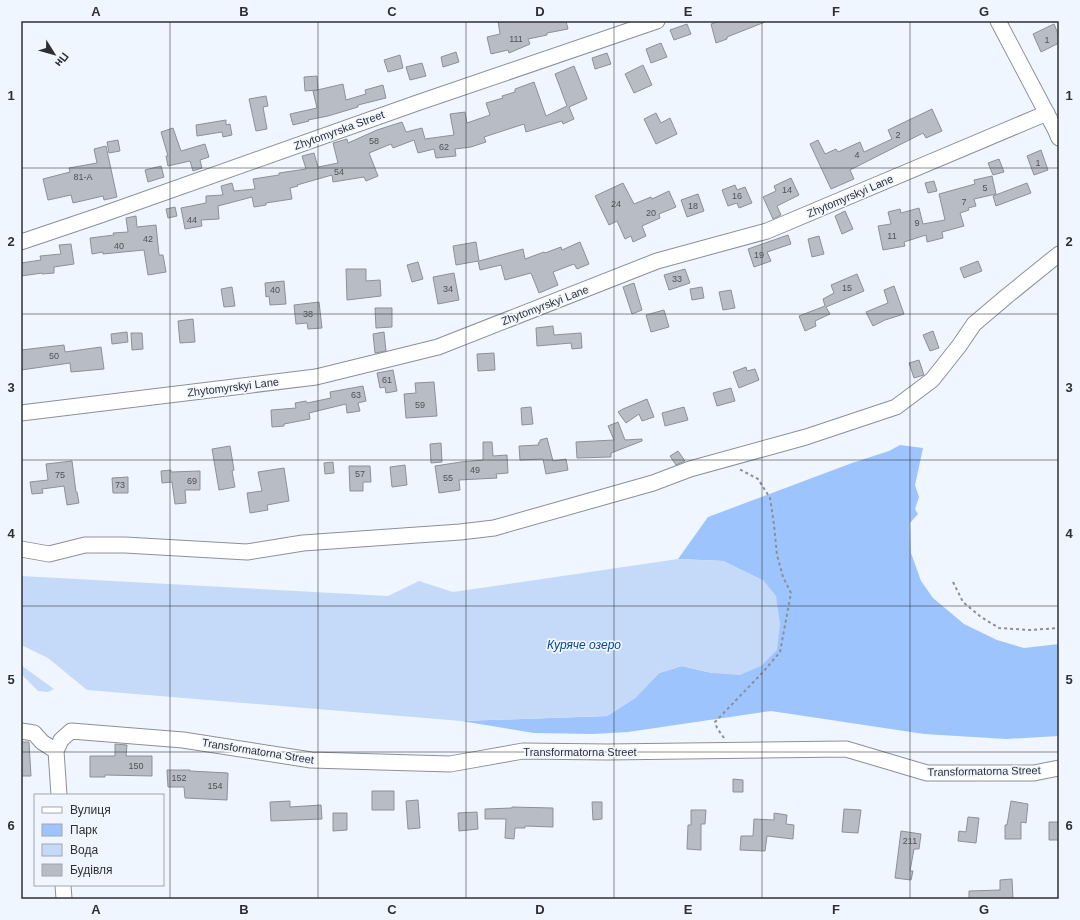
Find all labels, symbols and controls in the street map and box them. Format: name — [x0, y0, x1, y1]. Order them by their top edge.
text: A — [91, 4, 101, 19]
text: B — [239, 4, 249, 19]
text: C — [387, 4, 397, 19]
text: D — [535, 4, 545, 19]
text: E — [684, 4, 693, 19]
text: F — [832, 4, 840, 19]
text: G — [979, 4, 989, 19]
north arrow — [34, 34, 74, 74]
house number: 111 — [509, 34, 523, 44]
house number: 1 — [1044, 35, 1050, 45]
text: Пн — [53, 51, 71, 69]
text: 1 — [7, 88, 15, 103]
text: 1 — [1065, 88, 1073, 103]
street label: Zhytomyrska Street — [292, 108, 386, 152]
house number: 2 — [895, 130, 901, 140]
house number: 58 — [369, 136, 379, 146]
house number: 62 — [439, 142, 449, 152]
house number: 4 — [854, 150, 860, 160]
house number: 1 — [1035, 158, 1041, 168]
house number: 54 — [334, 167, 344, 177]
house number: 81-А — [73, 172, 93, 182]
street label: Zhytomyrskyi Lane — [805, 172, 895, 220]
house number: 5 — [982, 183, 988, 193]
house number: 14 — [782, 185, 792, 195]
house number: 16 — [732, 191, 742, 201]
house number: 7 — [961, 197, 967, 207]
house number: 24 — [611, 199, 621, 209]
house number: 18 — [688, 201, 698, 211]
house number: 20 — [646, 208, 656, 218]
house number: 44 — [187, 215, 197, 225]
house number: 9 — [914, 218, 920, 228]
house number: 11 — [887, 231, 897, 241]
text: 2 — [7, 234, 15, 249]
house number: 42 — [143, 234, 153, 244]
text: 2 — [1065, 234, 1073, 249]
house number: 40 — [114, 241, 124, 251]
house number: 19 — [754, 250, 764, 260]
house number: 33 — [672, 274, 682, 284]
street label: Zhytomyrskyi Lane — [500, 283, 590, 327]
house number: 15 — [842, 283, 852, 293]
house number: 34 — [443, 284, 453, 294]
house number: 40 — [270, 285, 280, 295]
house number: 38 — [303, 309, 313, 319]
house number: 50 — [49, 351, 59, 361]
street label: Zhytomyrskyi Lane — [186, 375, 280, 399]
house number: 61 — [382, 375, 392, 385]
text: 3 — [7, 380, 15, 395]
text: 3 — [1065, 380, 1073, 395]
house number: 63 — [351, 390, 361, 400]
house number: 59 — [415, 400, 425, 410]
house number: 49 — [470, 465, 480, 475]
house number: 57 — [355, 469, 365, 479]
house number: 75 — [55, 470, 65, 480]
house number: 55 — [443, 473, 453, 483]
house number: 69 — [187, 476, 197, 486]
house number: 73 — [115, 480, 125, 490]
text: 4 — [7, 526, 15, 541]
text: 4 — [1065, 526, 1073, 541]
water label: Куряче озеро — [547, 638, 621, 652]
text: 5 — [7, 672, 15, 687]
text: 5 — [1065, 672, 1073, 687]
street label: Transformatorna Street — [201, 736, 315, 766]
street label: Transformatorna Street — [523, 746, 637, 758]
house number: 150 — [128, 761, 144, 771]
street label: Transformatorna Street — [927, 764, 1041, 778]
house number: 152 — [171, 773, 187, 783]
house number: 154 — [207, 781, 223, 791]
legend — [34, 794, 164, 886]
text: Вулиця — [70, 803, 111, 817]
text: 6 — [7, 818, 15, 833]
text: 6 — [1065, 818, 1073, 833]
text: Парк — [70, 823, 98, 837]
house number: 211 — [903, 836, 917, 846]
text: Вода — [70, 843, 98, 857]
text: Будівля — [70, 863, 112, 877]
text: A — [91, 902, 101, 917]
text: B — [239, 902, 249, 917]
text: C — [387, 902, 397, 917]
text: D — [535, 902, 545, 917]
text: E — [684, 902, 693, 917]
text: F — [832, 902, 840, 917]
text: G — [979, 902, 989, 917]

